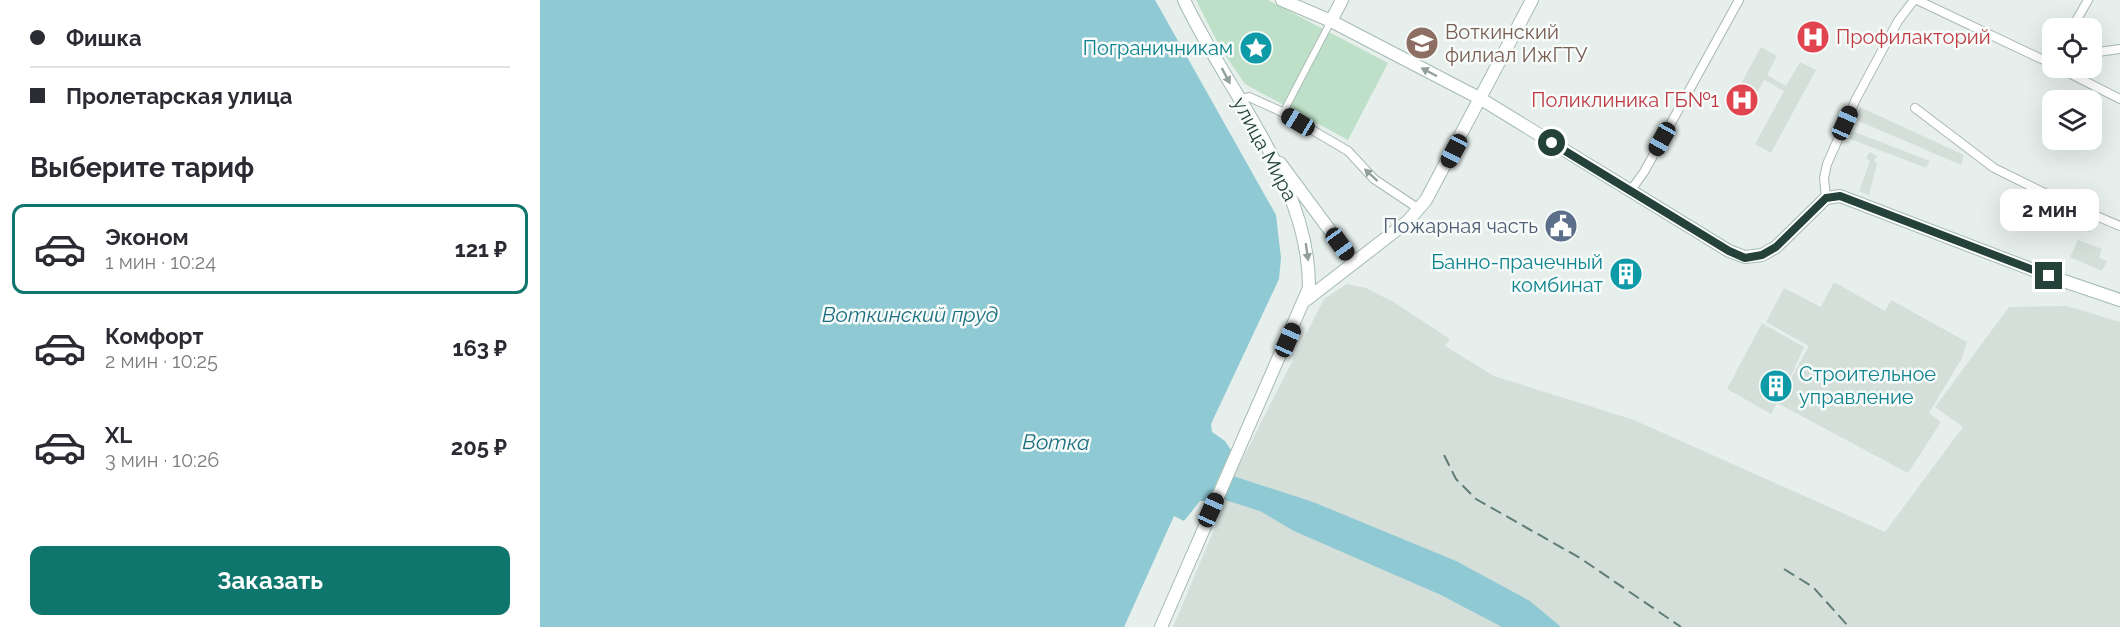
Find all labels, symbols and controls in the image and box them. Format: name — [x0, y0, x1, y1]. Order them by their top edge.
map controls — [2042, 18, 2102, 150]
button: locate — [2042, 18, 2102, 78]
hospital icon: Профилакторий — [1795, 19, 1831, 55]
place label: Воткинский филиал ИжГТУ — [1445, 20, 1588, 67]
text: Фишка — [66, 25, 142, 51]
school or university icon: Воткинский филиал ИжГТУ — [1404, 25, 1440, 61]
place label: Профилакторий — [1836, 25, 1991, 49]
place icon: Пограничникам — [1238, 30, 1274, 66]
place label: Пограничникам — [1083, 36, 1233, 60]
one-way arrow — [1221, 67, 1231, 84]
one-way arrow — [1421, 68, 1438, 77]
hospital icon: Поликлиника ГБ№1 — [1724, 82, 1760, 118]
text: Пролетарская улица — [66, 83, 292, 109]
place label: Поликлиника ГБ№1 — [1531, 88, 1719, 112]
button: layers — [2042, 90, 2102, 150]
street label: улица Мира — [1228, 93, 1302, 205]
car — [1829, 103, 1861, 143]
car — [1278, 105, 1318, 139]
car — [1645, 119, 1679, 159]
route start — [1538, 129, 1565, 156]
car — [1438, 131, 1470, 171]
text: Выберите тариф — [30, 152, 254, 183]
one-way arrow — [1364, 168, 1379, 182]
callout: 2 мин — [2000, 189, 2098, 231]
text: 2 мин — [2022, 198, 2077, 222]
public building icon: Пожарная часть — [1543, 208, 1579, 244]
place label: Пожарная часть — [1383, 214, 1538, 238]
icon: car — [33, 222, 87, 276]
text: Эконом — [105, 224, 189, 250]
car — [1322, 224, 1358, 264]
text: 121 ₽ — [455, 236, 507, 262]
one-way arrow — [1302, 242, 1311, 261]
text: 1 мин · 10:24 — [105, 250, 216, 274]
place label: Банно-прачечный комбинат — [1431, 250, 1603, 297]
building icon: Банно-прачечный комбинат — [1608, 256, 1644, 292]
route end — [2035, 262, 2062, 289]
water label: Воткинский пруд — [822, 302, 999, 327]
car — [1272, 320, 1304, 360]
icon: car — [33, 321, 87, 375]
text: Комфорт — [105, 323, 203, 349]
text: 163 ₽ — [453, 335, 507, 361]
text: 2 мин · 10:25 — [105, 349, 218, 373]
place label: Строительное управление — [1799, 362, 1936, 409]
building icon: Строительное управление — [1758, 368, 1794, 404]
icon: car — [33, 420, 87, 474]
text: XL — [105, 422, 132, 448]
water label: Вотка — [1022, 429, 1090, 455]
text: 205 ₽ — [451, 434, 507, 460]
text: 3 мин · 10:26 — [105, 448, 219, 472]
car — [1195, 490, 1227, 530]
button: Заказать — [30, 546, 510, 615]

